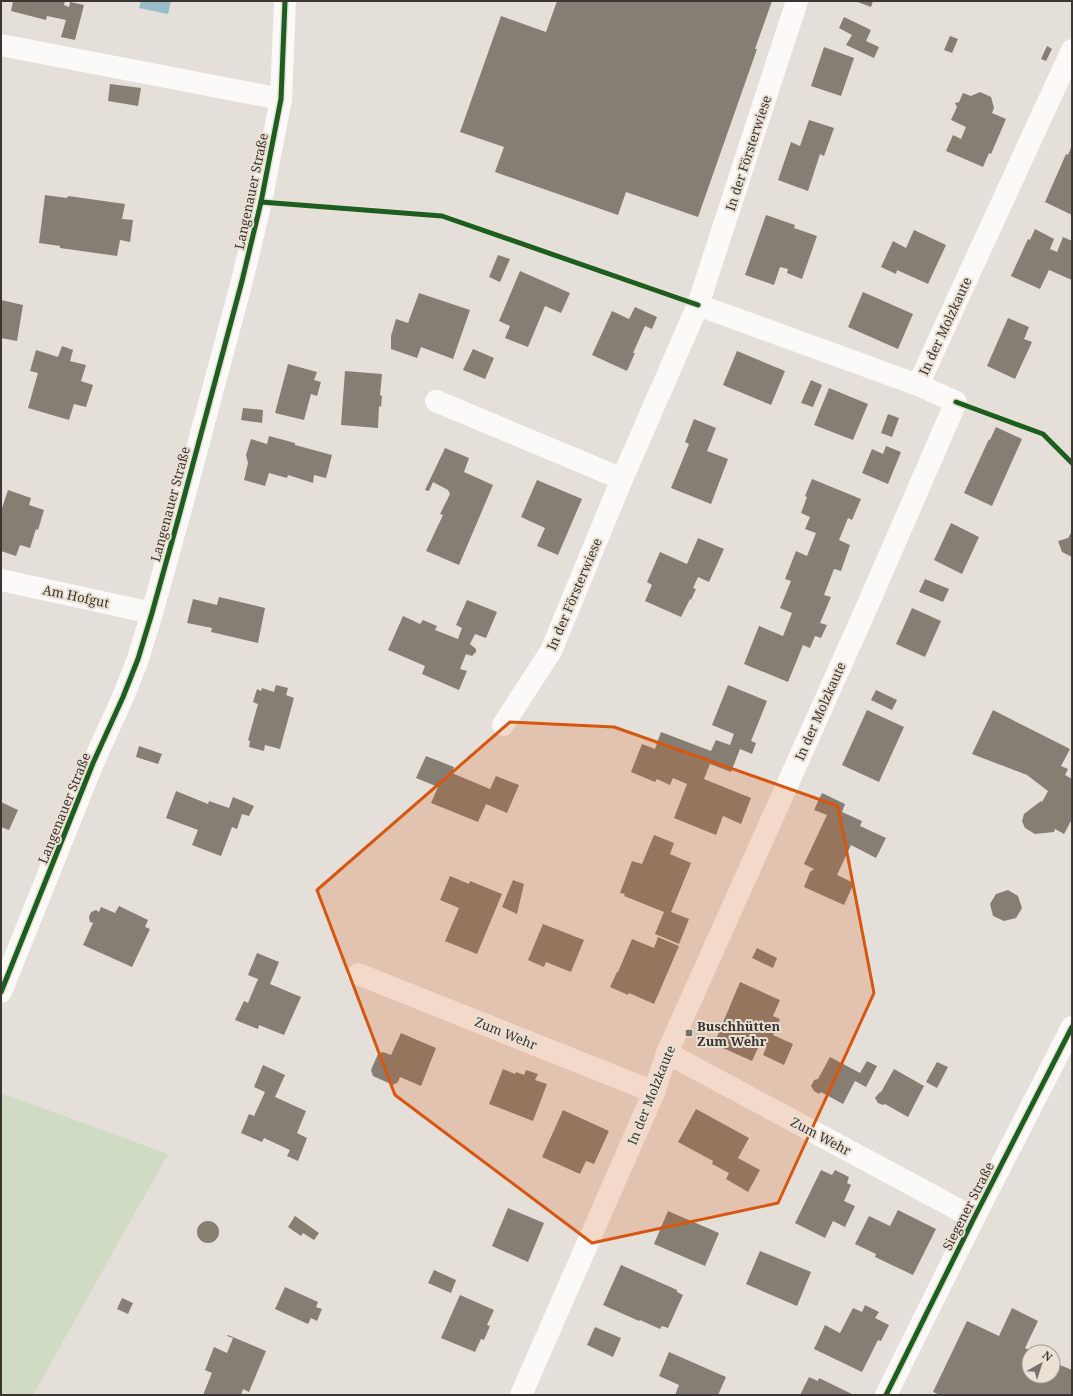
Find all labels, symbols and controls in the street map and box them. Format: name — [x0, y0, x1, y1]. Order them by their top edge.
street label: In der Försterwiese — [721, 93, 775, 213]
street label: Langenauer Straße — [230, 131, 272, 251]
street label: In der Molzkaute — [914, 274, 976, 378]
street label: Langenauer Straße — [146, 444, 194, 564]
street label: In der Försterwiese — [542, 535, 606, 653]
street label: Am Hofgut — [41, 580, 111, 612]
street label: In der Molzkaute — [790, 659, 850, 763]
street label: Langenauer Straße — [33, 750, 95, 866]
street label: Zum Wehr — [472, 1012, 540, 1054]
place label: Buschhütten Zum Wehr — [697, 1017, 780, 1050]
marker: Buschhütten Zum Wehr — [684, 1028, 694, 1038]
street label: In der Molzkaute — [623, 1042, 679, 1148]
street label: Zum Wehr — [788, 1113, 854, 1159]
street label: Siegener Straße — [938, 1159, 998, 1253]
north arrow — [1021, 1344, 1061, 1384]
text: N — [1040, 1347, 1056, 1365]

